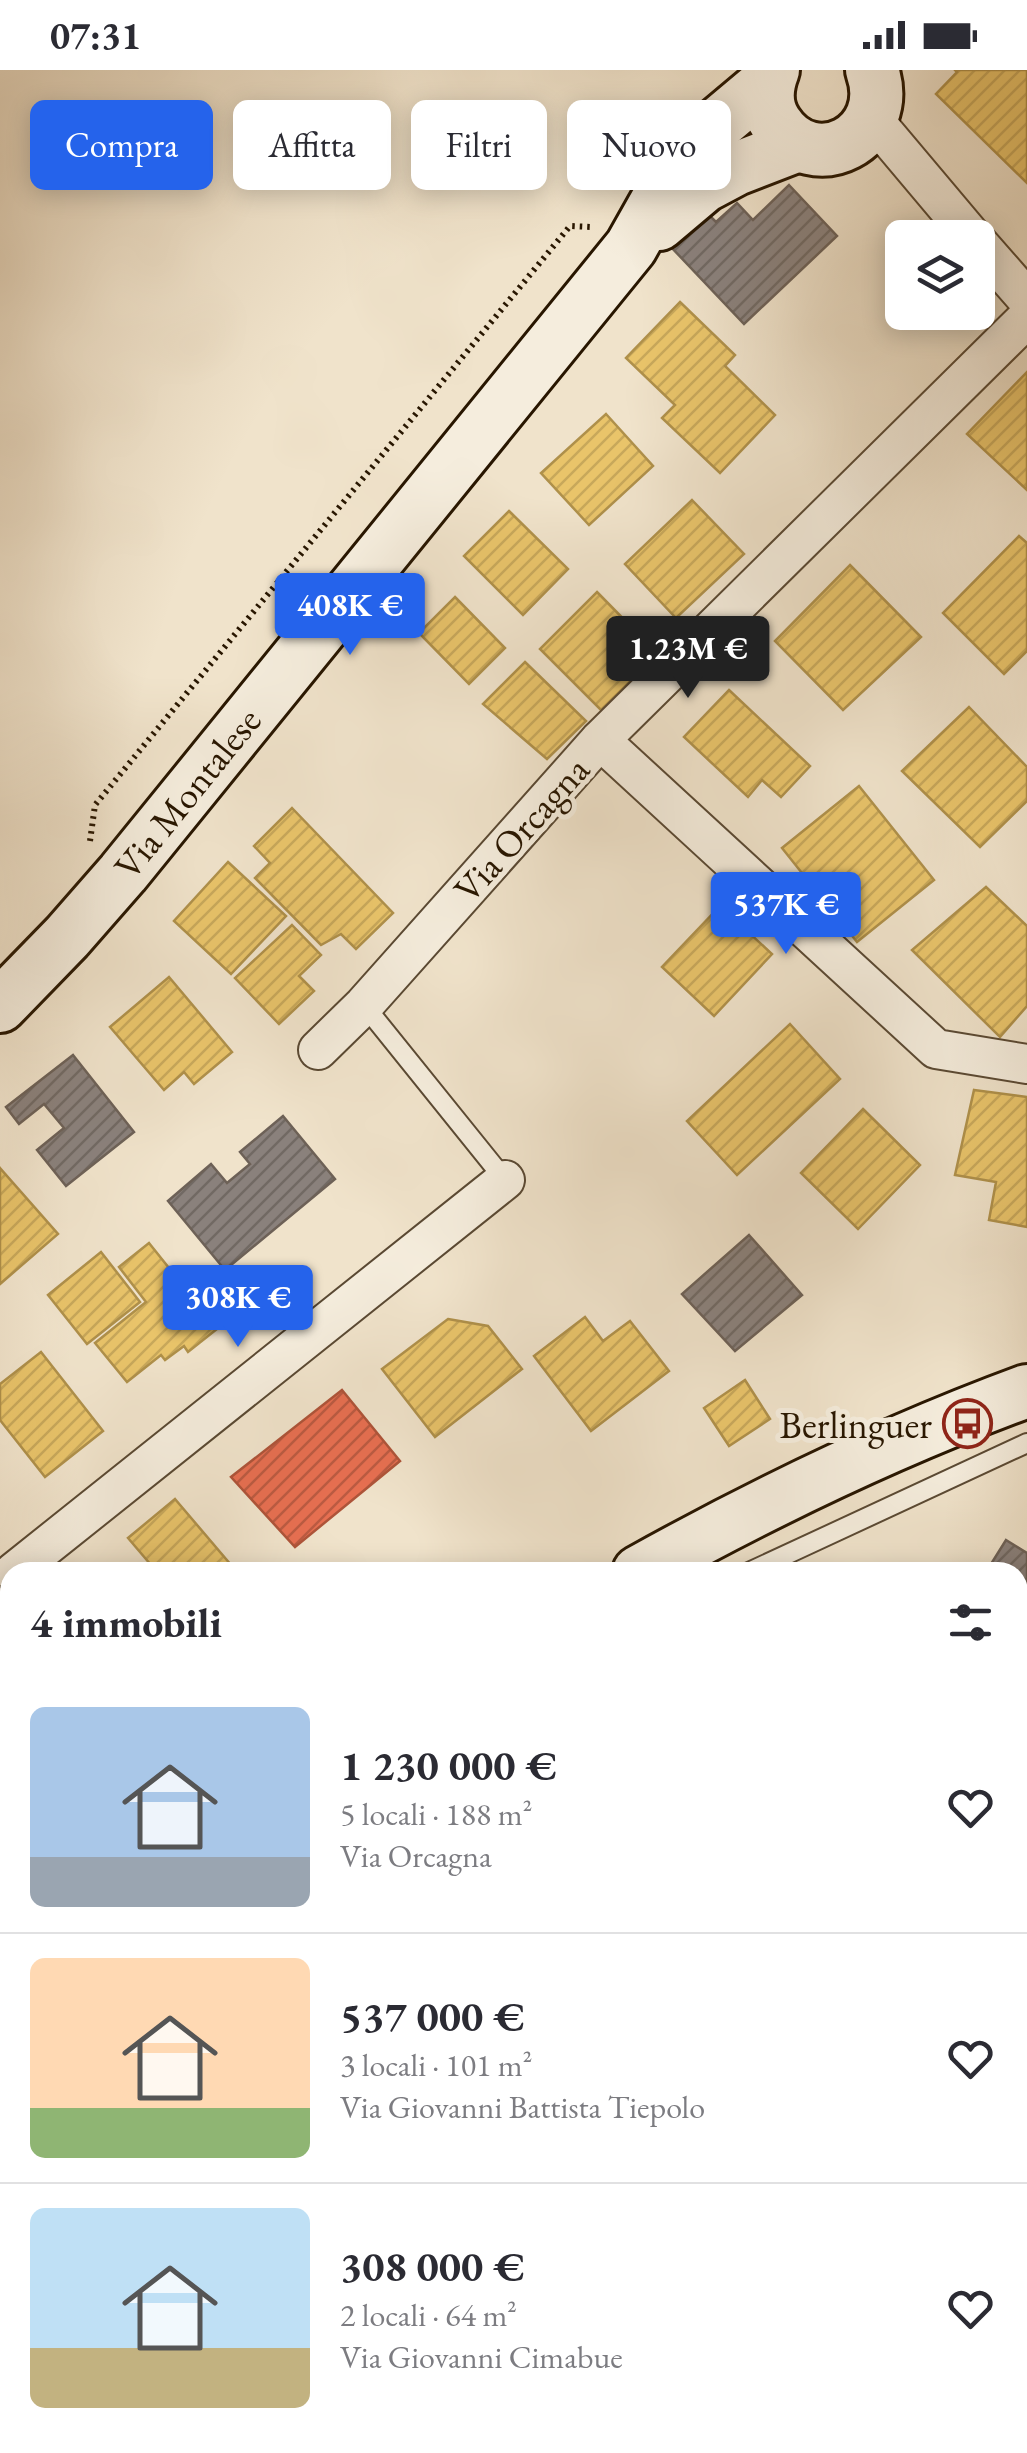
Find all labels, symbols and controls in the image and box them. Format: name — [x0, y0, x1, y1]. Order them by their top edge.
text: 07:31 — [50, 11, 141, 60]
chip: Compra — [30, 100, 213, 190]
chip: Affitta — [233, 100, 391, 190]
chip: Filtri — [411, 100, 547, 190]
chip: Nuovo — [567, 100, 731, 190]
map controls — [885, 220, 995, 330]
button: layers — [885, 220, 995, 330]
pin: 408K € — [269, 573, 431, 658]
text: 408K € — [297, 584, 403, 626]
pin: 1.23M € — [596, 616, 780, 701]
text: 1.23M € — [628, 627, 748, 669]
street label: Via Montalese — [103, 697, 271, 889]
street label: Via Orcagna — [442, 745, 600, 912]
pin: 537K € — [705, 872, 867, 957]
text: 537K € — [733, 883, 839, 925]
pin: 308K € — [157, 1265, 319, 1350]
text: 308K € — [185, 1276, 291, 1318]
bus stop icon: Berlinguer — [941, 1398, 993, 1450]
place label: Berlinguer — [780, 1400, 932, 1449]
text: 4 immobili — [30, 1595, 222, 1650]
icon: filters — [943, 1595, 998, 1650]
text: 1 230 000 € — [340, 1738, 556, 1793]
icon: home — [110, 1747, 230, 1867]
icon: heart — [943, 1780, 998, 1835]
text: 5 locali · 188 m² — [340, 1793, 532, 1835]
text: Via Orcagna — [340, 1835, 492, 1877]
text: 537 000 € — [340, 1989, 524, 2044]
icon: home — [110, 1998, 230, 2118]
icon: heart — [943, 2031, 998, 2086]
text: 3 locali · 101 m² — [340, 2044, 532, 2086]
text: Via Giovanni Battista Tiepolo — [340, 2086, 705, 2128]
text: 308 000 € — [340, 2239, 524, 2294]
icon: home — [110, 2248, 230, 2368]
icon: heart — [943, 2281, 998, 2336]
text: 2 locali · 64 m² — [340, 2294, 517, 2336]
text: Via Giovanni Cimabue — [340, 2336, 623, 2378]

